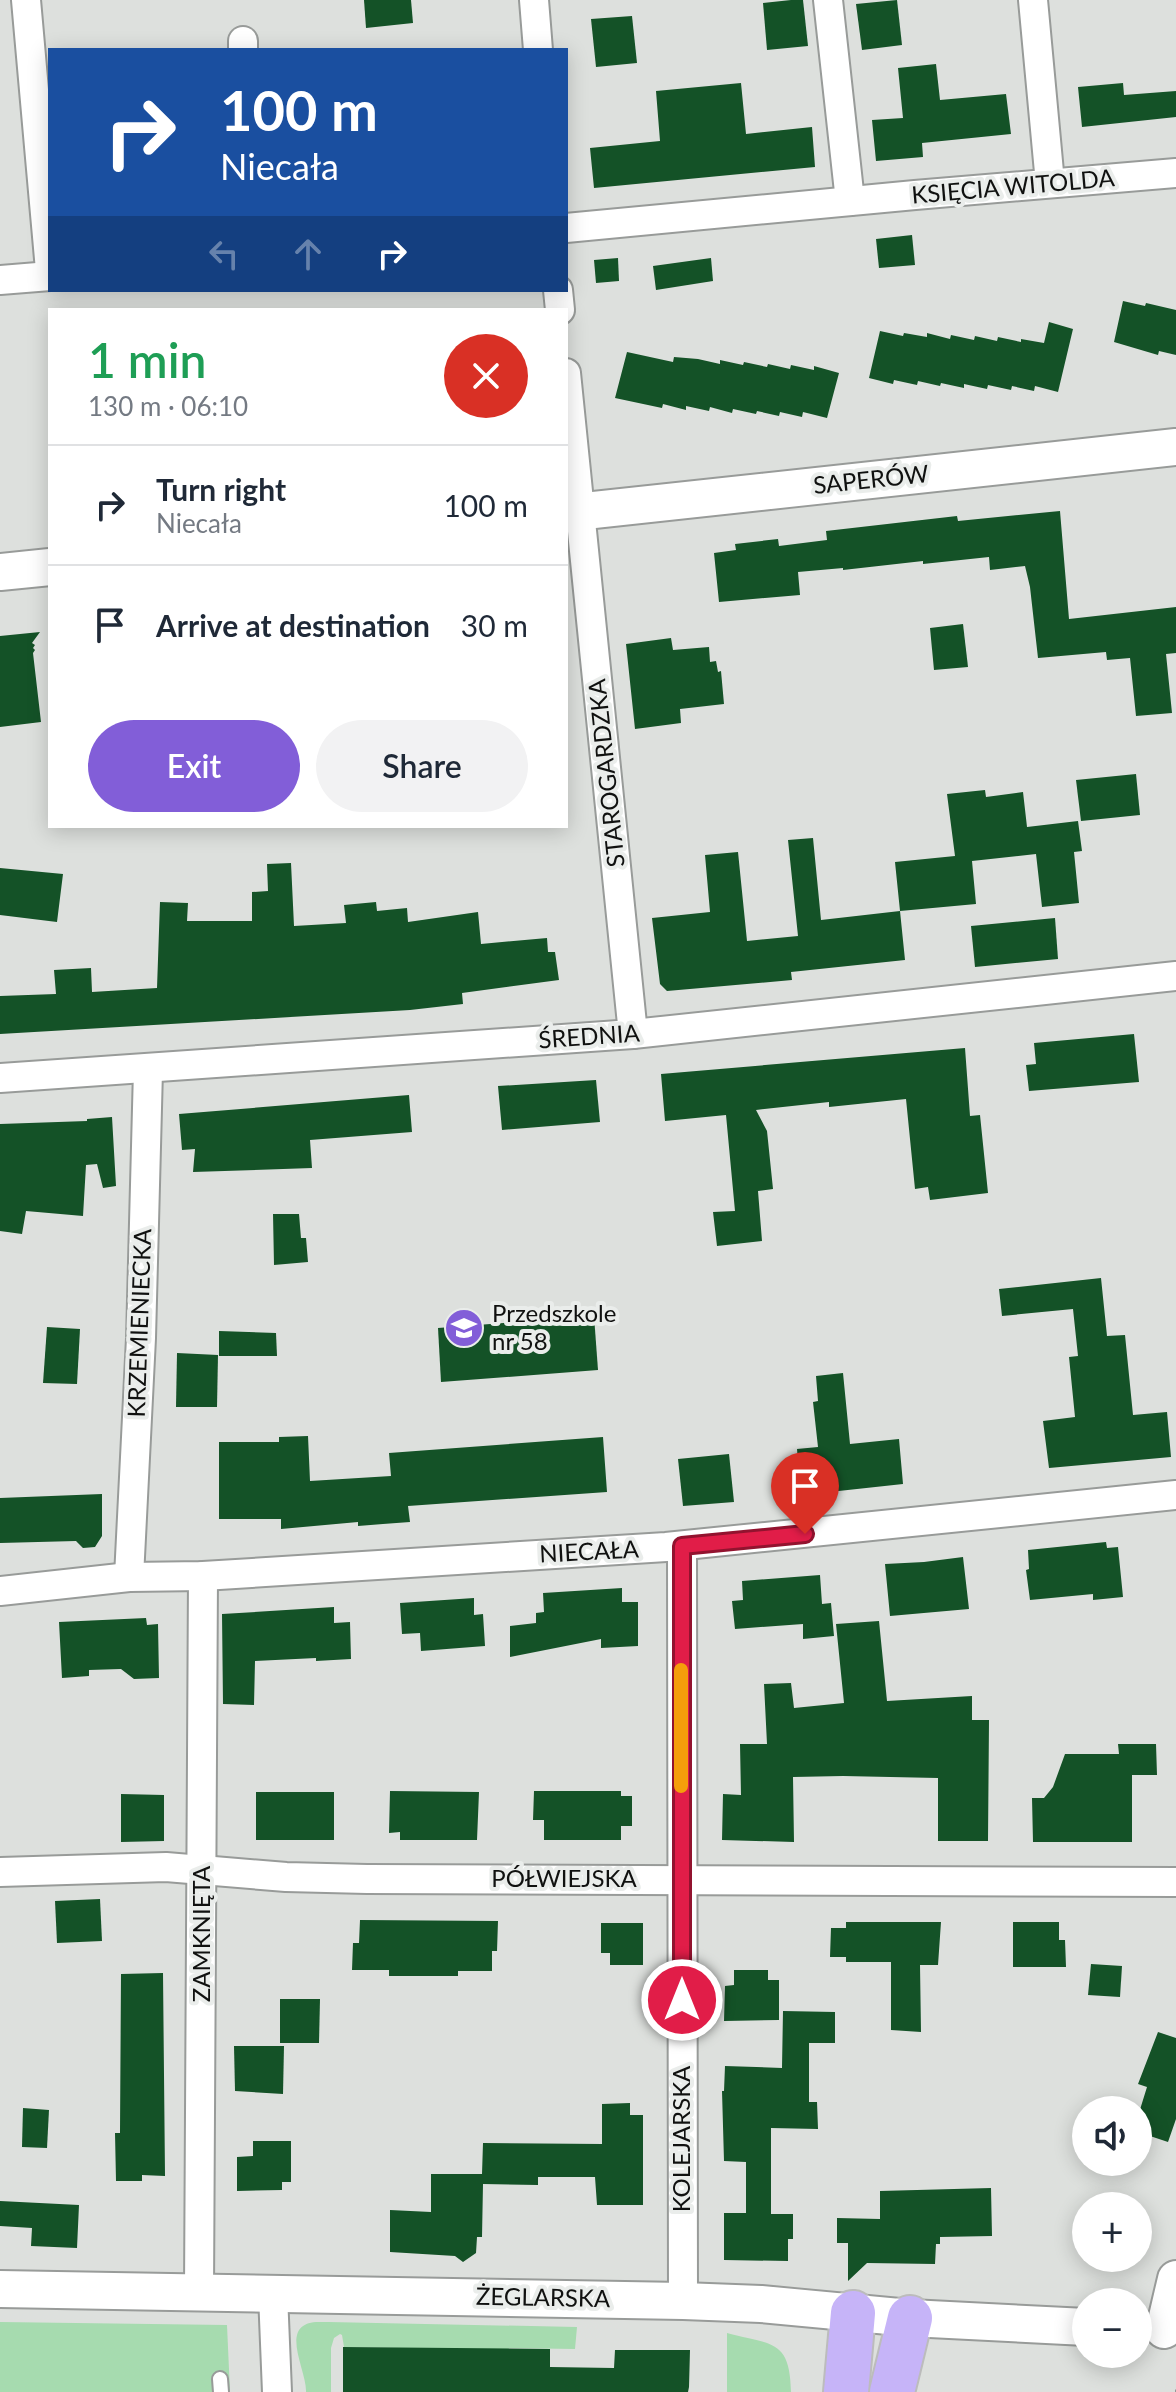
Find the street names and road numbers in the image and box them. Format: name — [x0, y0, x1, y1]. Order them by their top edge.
street label: KSIĘCIA WITOLDA — [910, 162, 1116, 209]
street label: SAPERÓW — [812, 458, 930, 499]
street label: STAROGARDZKA — [581, 677, 630, 869]
street label: ŚREDNIA — [537, 1017, 641, 1054]
street label: KRZEMIENIECKA — [121, 1227, 156, 1418]
street label: NIECAŁA — [538, 1533, 640, 1568]
street label: PÓŁWIEJSKA — [491, 1863, 637, 1892]
street label: ZAMKNIĘTA — [186, 1865, 215, 2002]
street label: KOLEJARSKA — [666, 2065, 695, 2212]
street label: ŻEGLARSKA — [476, 2281, 611, 2312]

